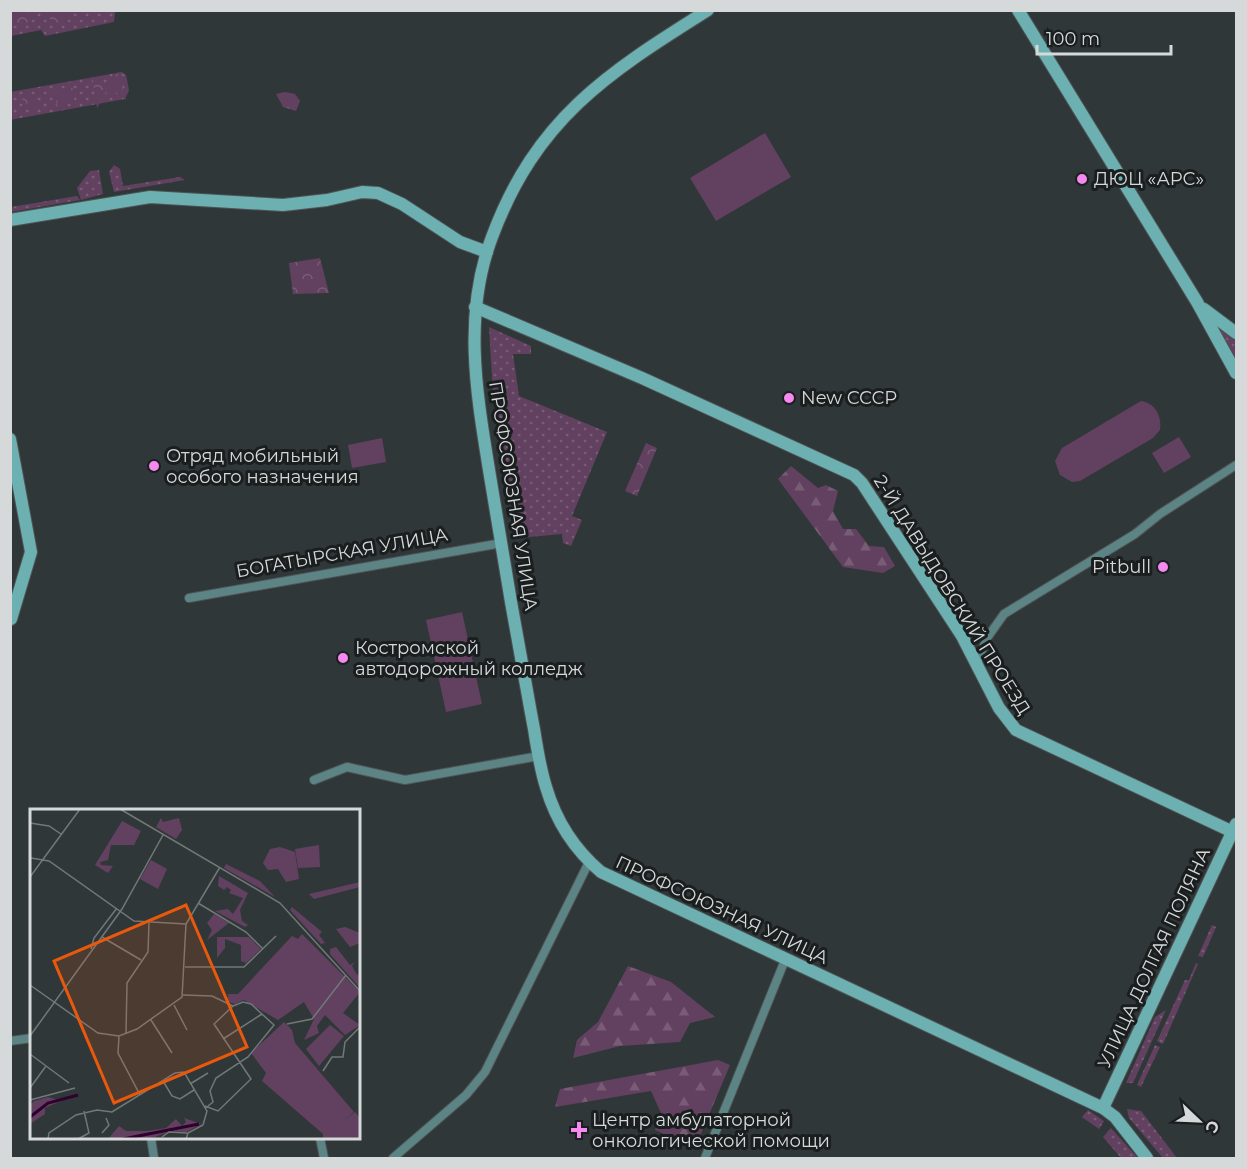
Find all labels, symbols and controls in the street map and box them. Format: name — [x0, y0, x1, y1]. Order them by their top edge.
scale bar — [1037, 18, 1170, 56]
text: 100 m — [1046, 28, 1100, 50]
place label: ДЮЦ «АРС» — [1094, 168, 1204, 190]
marker: ДЮЦ «АРС» — [1075, 172, 1089, 186]
street label: ПРОФСОЮЗНАЯ УЛИЦА — [484, 380, 542, 613]
place label: New СССР — [801, 387, 897, 409]
marker: New СССР — [782, 391, 796, 405]
place label: Отряд мобильный особого назначения — [166, 445, 359, 488]
marker: Отряд мобильный особого назначения — [147, 459, 161, 473]
street label: 2-Й ДАВЫДОВСКИЙ ПРОЕЗД — [869, 471, 1035, 719]
street label: БОГАТЫРСКАЯ УЛИЦА — [234, 523, 450, 582]
place label: Pitbull — [1092, 556, 1151, 578]
marker: Pitbull — [1156, 560, 1170, 574]
place label: Костромской автодорожный колледж — [355, 637, 583, 680]
marker: Костромской автодорожный колледж — [336, 651, 350, 665]
inset map — [30, 809, 360, 1139]
street label: УЛИЦА ДОЛГАЯ ПОЛЯНА — [1093, 844, 1215, 1072]
street label: ПРОФСОЮЗНАЯ УЛИЦА — [612, 851, 832, 969]
north arrow — [1169, 1091, 1229, 1151]
place label: Центр амбулаторной онкологической помощи — [592, 1109, 830, 1152]
text: С — [1201, 1118, 1223, 1136]
marker: Центр амбулаторной онкологической помощи — [570, 1121, 588, 1139]

